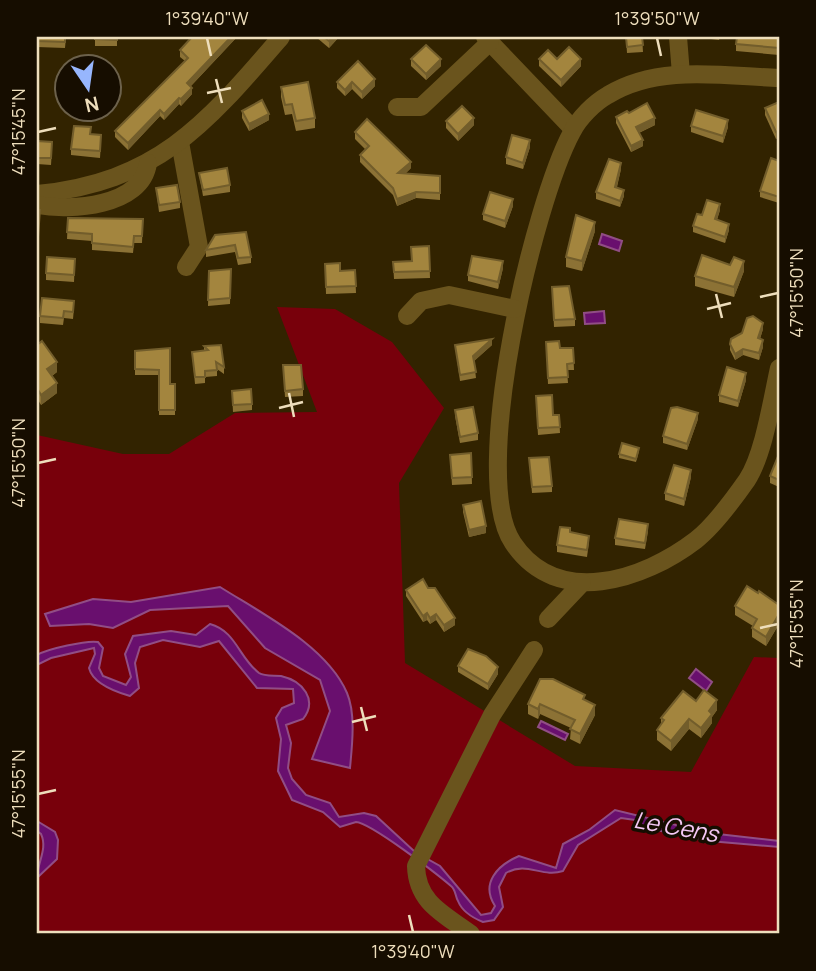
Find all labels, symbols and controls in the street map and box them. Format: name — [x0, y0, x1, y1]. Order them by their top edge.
text: 1°39'40"W — [165, 6, 249, 30]
text: 1°39'50"W — [614, 6, 700, 30]
north arrow — [52, 52, 122, 122]
text: 47°15'45"N — [6, 88, 30, 176]
text: N — [82, 90, 101, 119]
text: 47°15'50"N — [784, 248, 808, 338]
text: 47°15'50"N — [6, 418, 30, 508]
text: 47°15'55"N — [784, 579, 808, 669]
text: 47°15'55"N — [6, 749, 30, 839]
water label: Le Cens — [632, 803, 723, 849]
text: 1°39'40"W — [371, 939, 455, 963]

